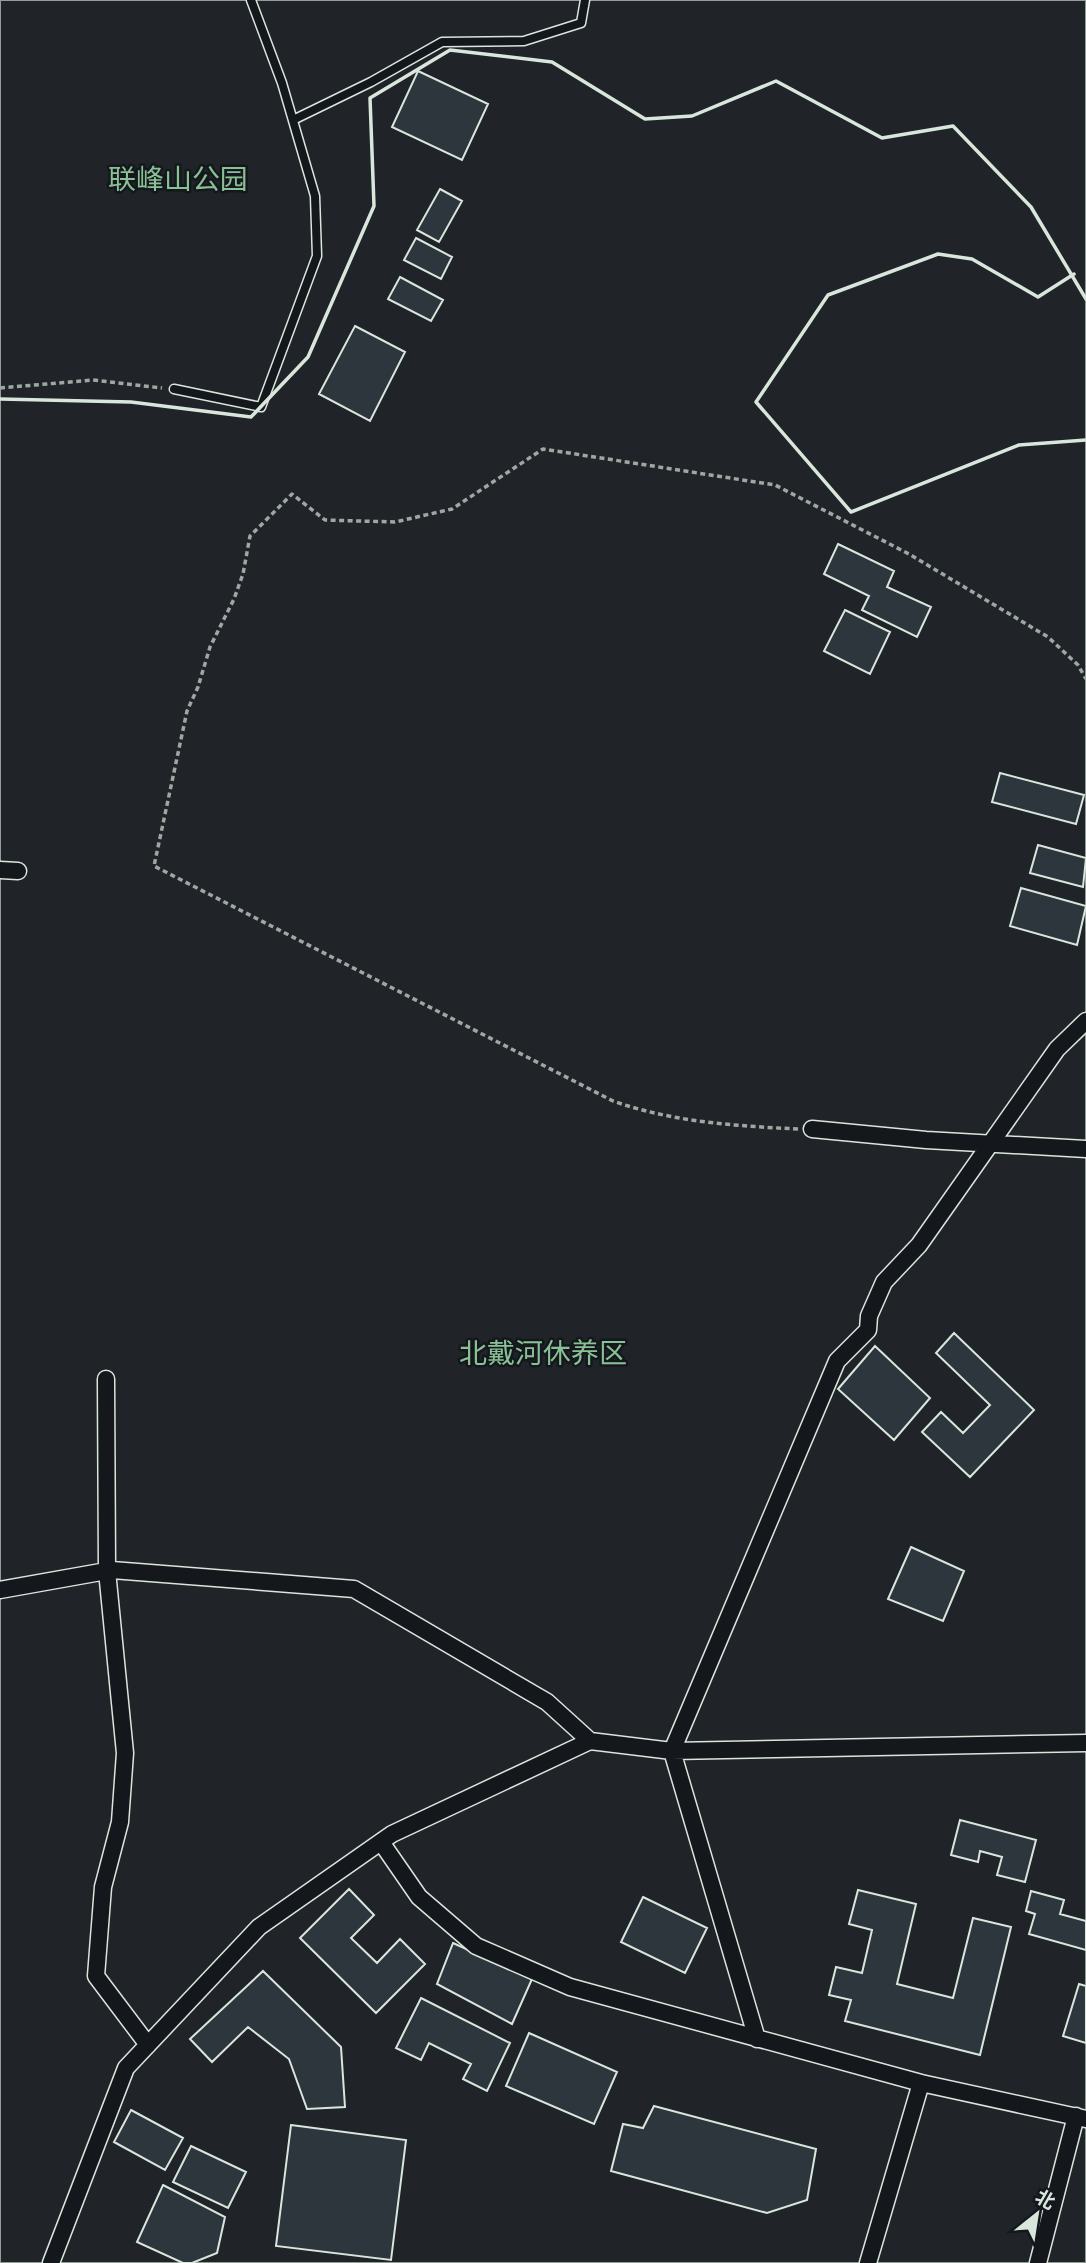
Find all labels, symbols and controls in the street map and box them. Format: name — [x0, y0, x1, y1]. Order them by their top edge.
park label: 联峰山公园 — [108, 159, 248, 200]
park label: 北戴河休养区 — [459, 1333, 627, 1374]
north arrow — [1002, 2179, 1072, 2249]
text: 北 — [1030, 2183, 1060, 2216]

